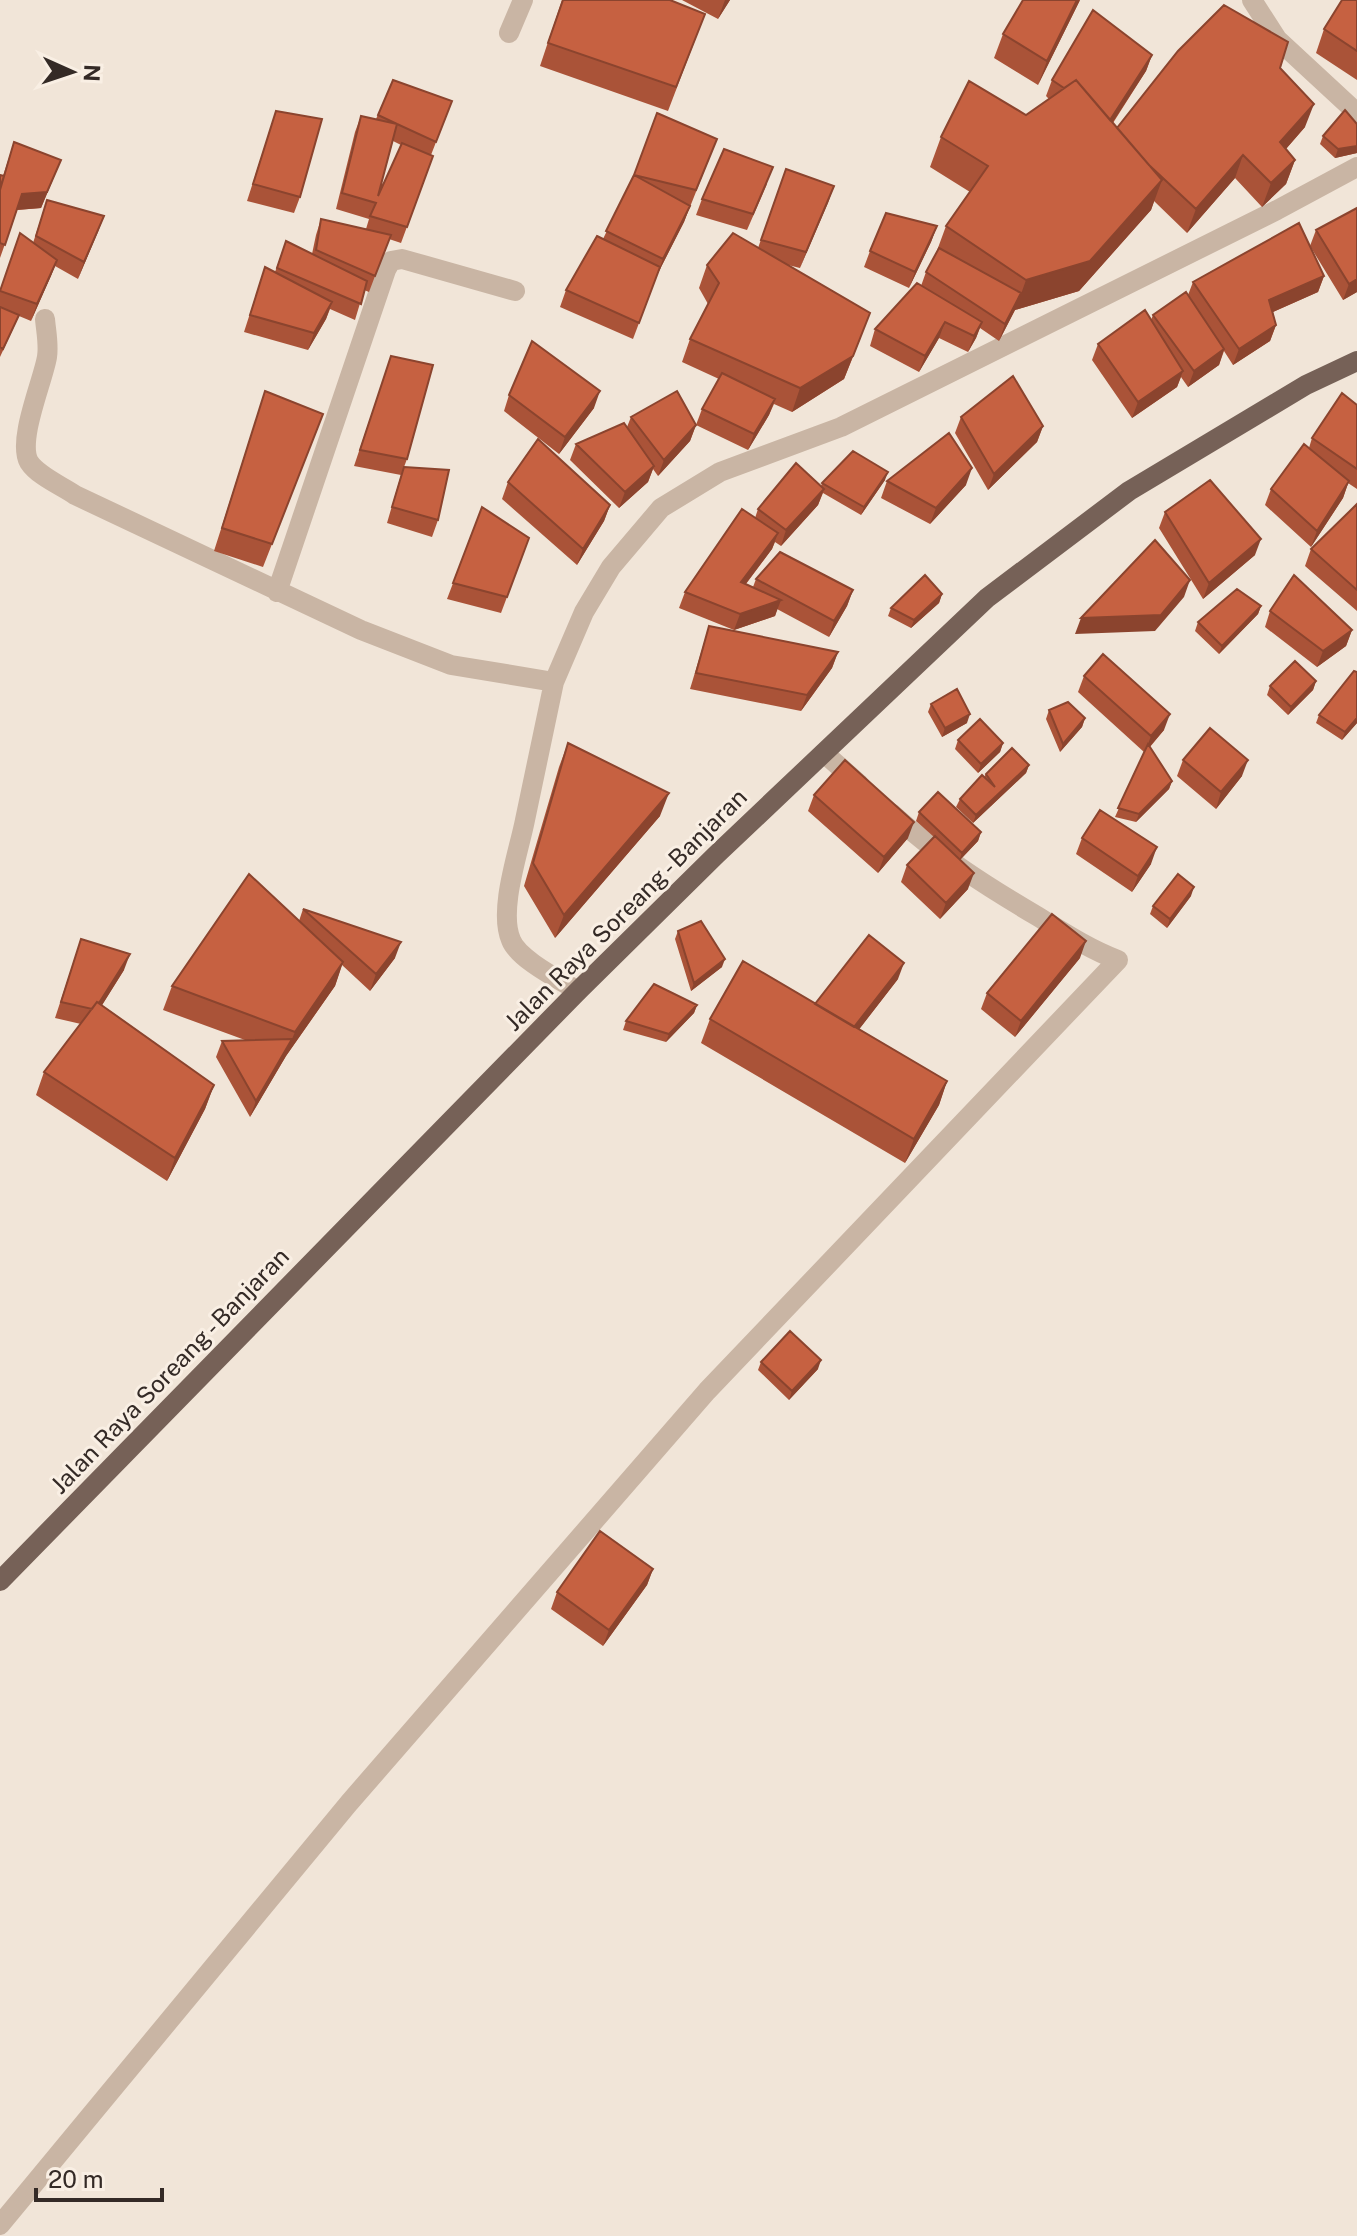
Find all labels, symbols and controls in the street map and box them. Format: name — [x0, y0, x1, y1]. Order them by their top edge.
north arrow — [32, 32, 112, 112]
text: N — [79, 64, 105, 82]
street label: Jalan Raya Soreang - Banjaran — [499, 783, 752, 1036]
street label: Jalan Raya Soreang - Banjaran — [44, 1242, 294, 1499]
scale bar — [36, 2152, 162, 2202]
text: 20 m — [48, 2165, 104, 2193]

